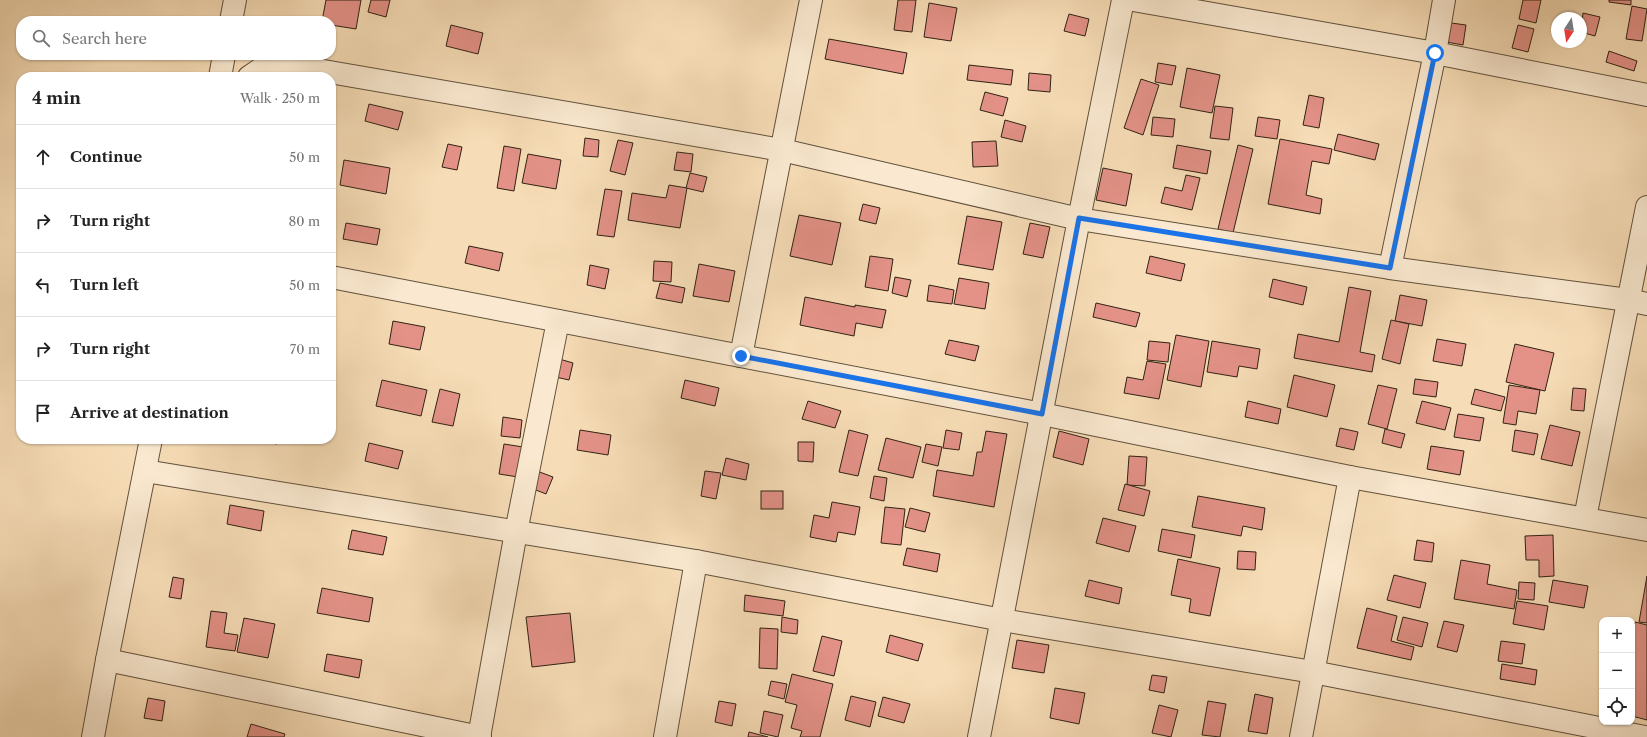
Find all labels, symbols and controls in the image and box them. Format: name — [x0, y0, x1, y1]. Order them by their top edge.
north arrow — [1551, 12, 1587, 48]
search box — [16, 16, 336, 60]
icon: search — [30, 27, 52, 49]
text: Search here — [62, 29, 147, 48]
route start — [1426, 44, 1444, 62]
text: 4 min — [32, 88, 81, 108]
text: Walk · 250 m — [240, 90, 320, 106]
icon: ahead — [32, 146, 54, 168]
text: Continue — [70, 147, 142, 166]
text: 50 m — [289, 149, 320, 165]
icon: right — [32, 210, 54, 232]
text: Turn right — [70, 211, 150, 230]
text: 80 m — [288, 213, 320, 229]
icon: left — [32, 274, 54, 296]
text: Turn left — [70, 275, 139, 294]
text: 50 m — [289, 277, 320, 293]
icon: right — [32, 338, 54, 360]
text: Turn right — [70, 339, 150, 358]
text: 70 m — [290, 341, 320, 357]
route end — [732, 347, 750, 365]
icon: arrive — [32, 402, 54, 424]
text: Arrive at destination — [70, 403, 229, 422]
map controls — [1599, 617, 1635, 725]
button: + — [1599, 617, 1635, 653]
button: − — [1599, 653, 1635, 689]
button: locate — [1599, 689, 1635, 725]

